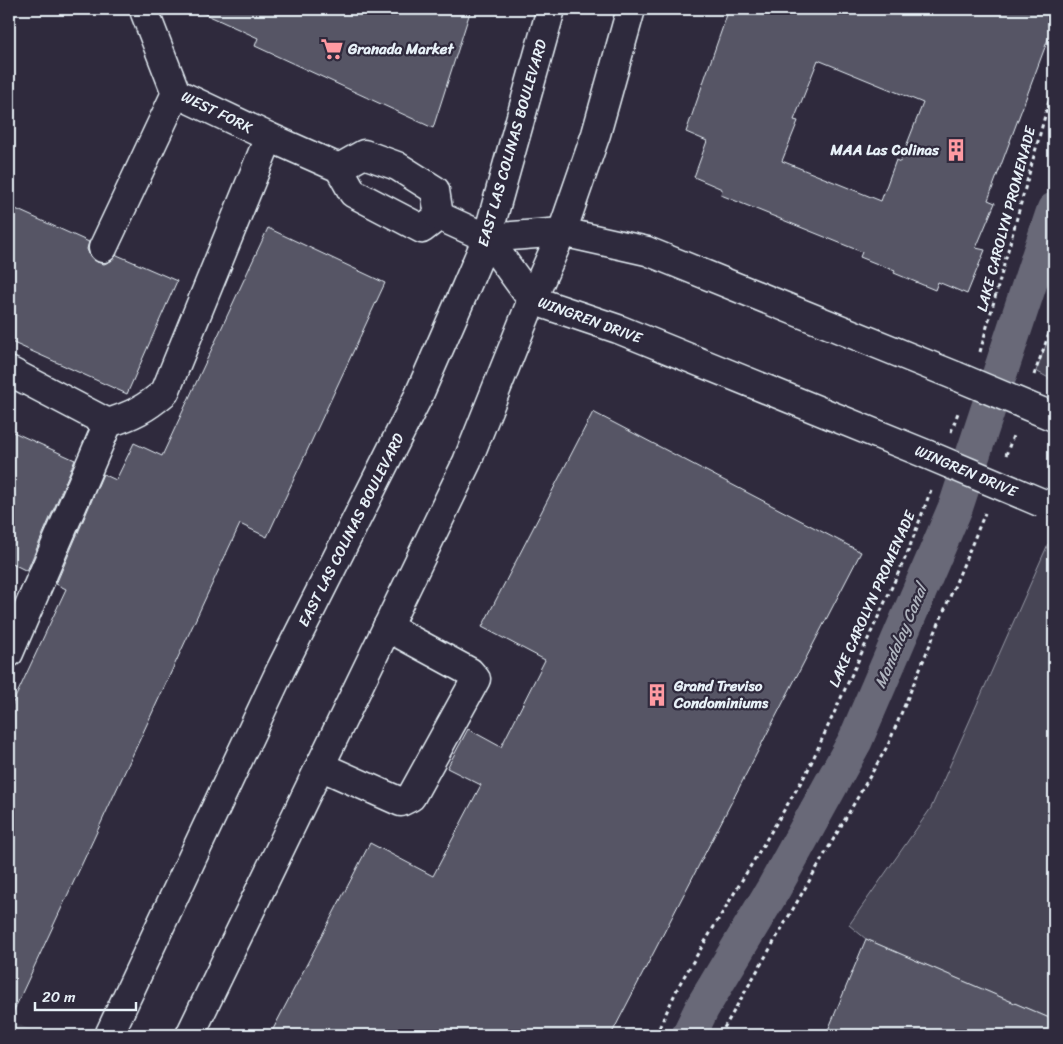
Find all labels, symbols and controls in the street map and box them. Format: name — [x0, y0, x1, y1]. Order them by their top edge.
supermarket icon: Granada Market — [319, 36, 345, 62]
place label: Granada Market — [347, 36, 455, 62]
street label: EAST LAS COLINAS BOULEVARD — [470, 36, 554, 250]
street label: WEST FORK — [177, 84, 257, 140]
street label: LAKE CAROLYN PROMENADE — [969, 122, 1044, 315]
place label: MAA Las Colinas — [829, 137, 940, 163]
building icon: MAA Las Colinas — [943, 137, 969, 163]
street label: WINGREN DRIVE — [534, 289, 647, 351]
street label: EAST LAS COLINAS BOULEVARD — [291, 429, 411, 631]
street label: WINGREN DRIVE — [911, 438, 1023, 505]
street label: LAKE CAROLYN PROMENADE — [821, 505, 923, 691]
water label: Mandalay Canal — [866, 577, 937, 693]
place label: Grand Treviso Condominiums — [673, 673, 769, 716]
building icon: Grand Treviso Condominiums — [644, 682, 670, 708]
scale bar — [35, 979, 136, 1011]
text: 20 m — [42, 984, 76, 1010]

